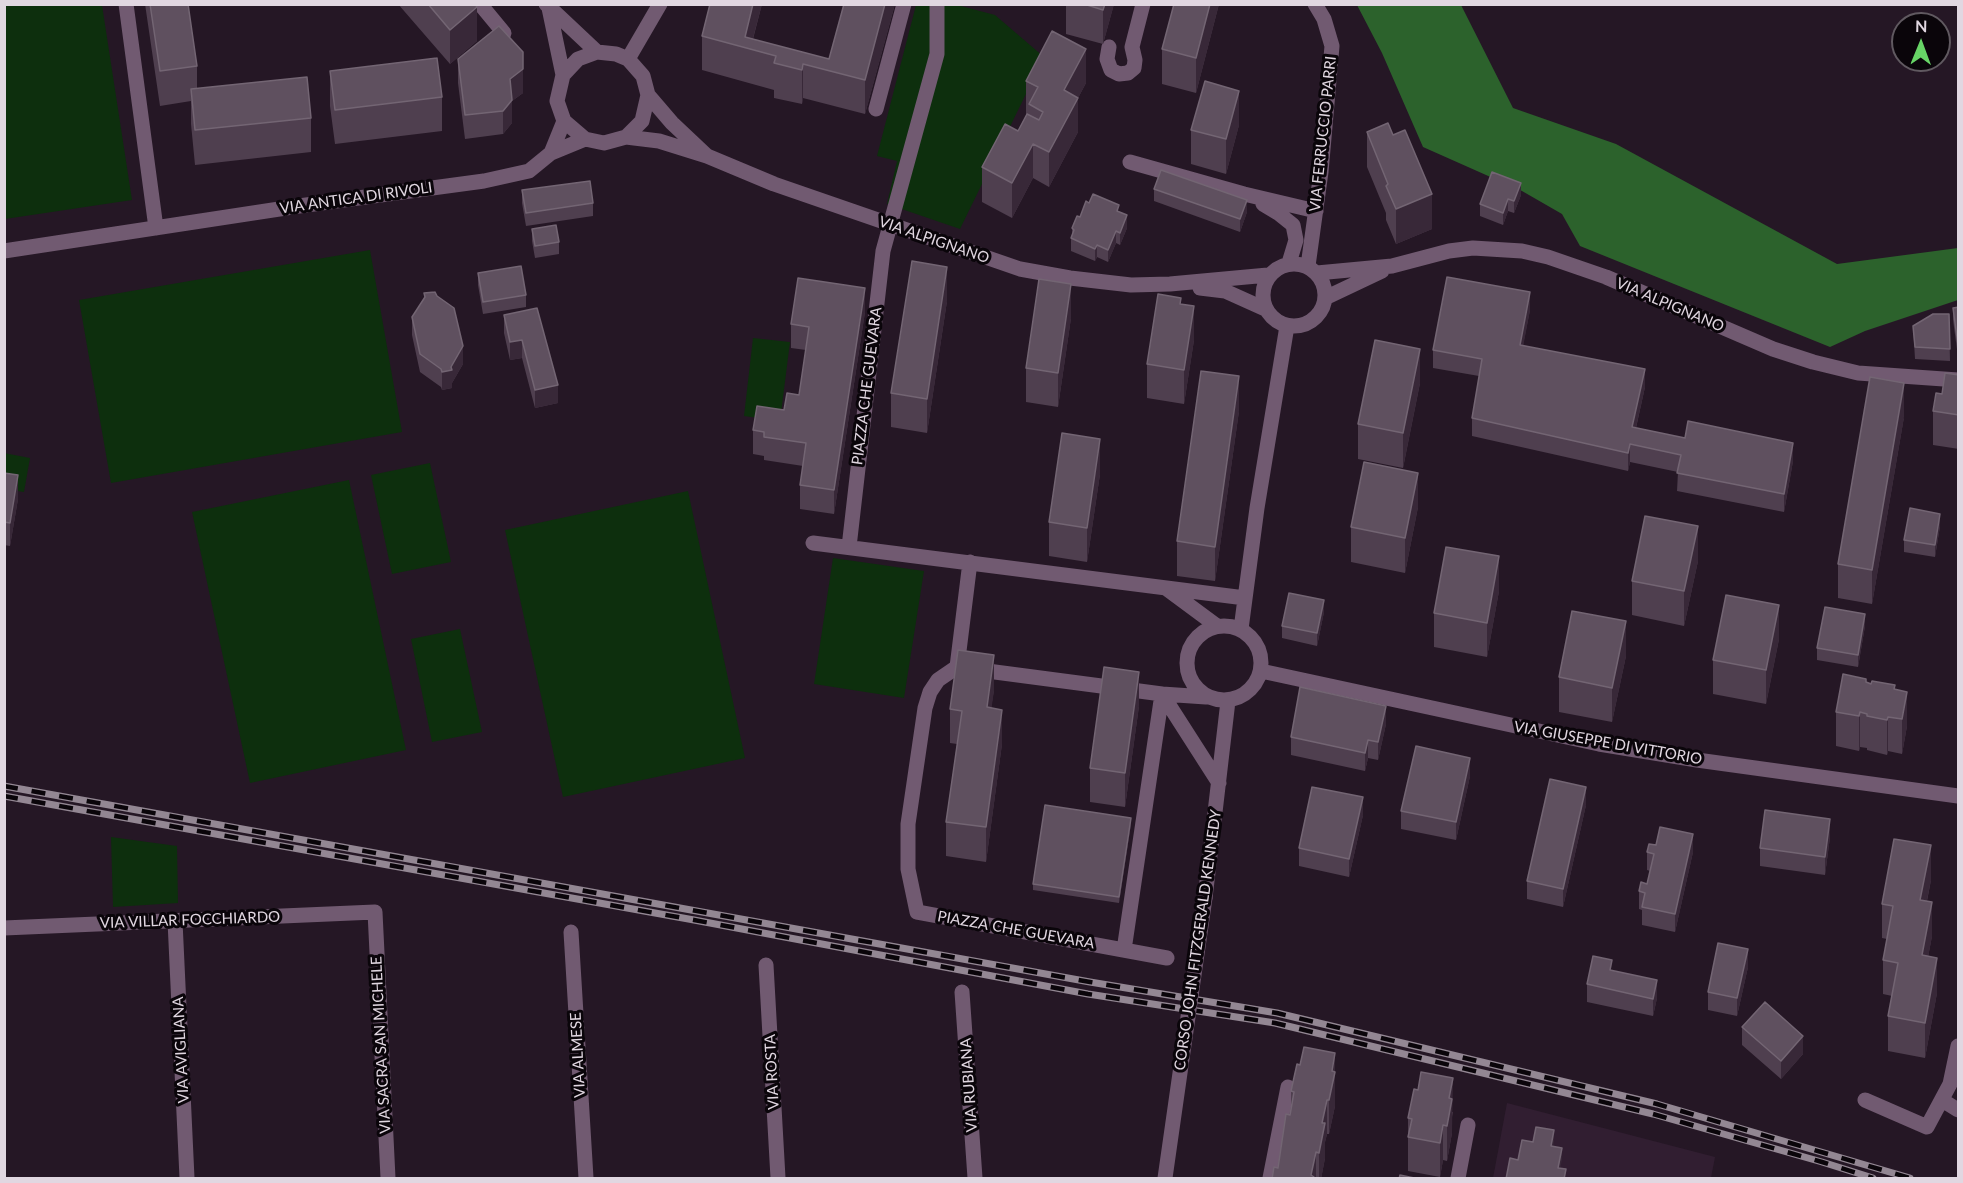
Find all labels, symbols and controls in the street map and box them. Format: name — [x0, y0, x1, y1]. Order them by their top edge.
north arrow — [1891, 12, 1951, 72]
text: N — [1915, 16, 1928, 35]
street label: VIA FERRUCCIO PARRI — [1306, 55, 1340, 213]
street label: VIA ANTICA DI RIVOLI — [279, 178, 433, 218]
street label: VIA ALPIGNANO — [876, 213, 992, 267]
street label: VIA ALPIGNANO — [1613, 274, 1727, 336]
street label: PIAZZA CHE GUEVARA — [848, 306, 886, 466]
street label: VIA GIUSEPPE DI VITTORIO — [1513, 718, 1703, 768]
street label: CORSO JOHN FITZGERALD KENNEDY — [1171, 808, 1225, 1072]
street label: PIAZZA CHE GUEVARA — [936, 907, 1096, 953]
street label: VIA VILLAR FOCCHIARDO — [100, 908, 280, 932]
street label: VIA SACRA SAN MICHELE — [367, 956, 395, 1134]
street label: VIA AVIGLIANA — [169, 996, 193, 1104]
street label: VIA ALMESE — [567, 1012, 589, 1098]
street label: VIA ROSTA — [761, 1034, 783, 1110]
street label: VIA RUBIANA — [957, 1037, 981, 1133]

